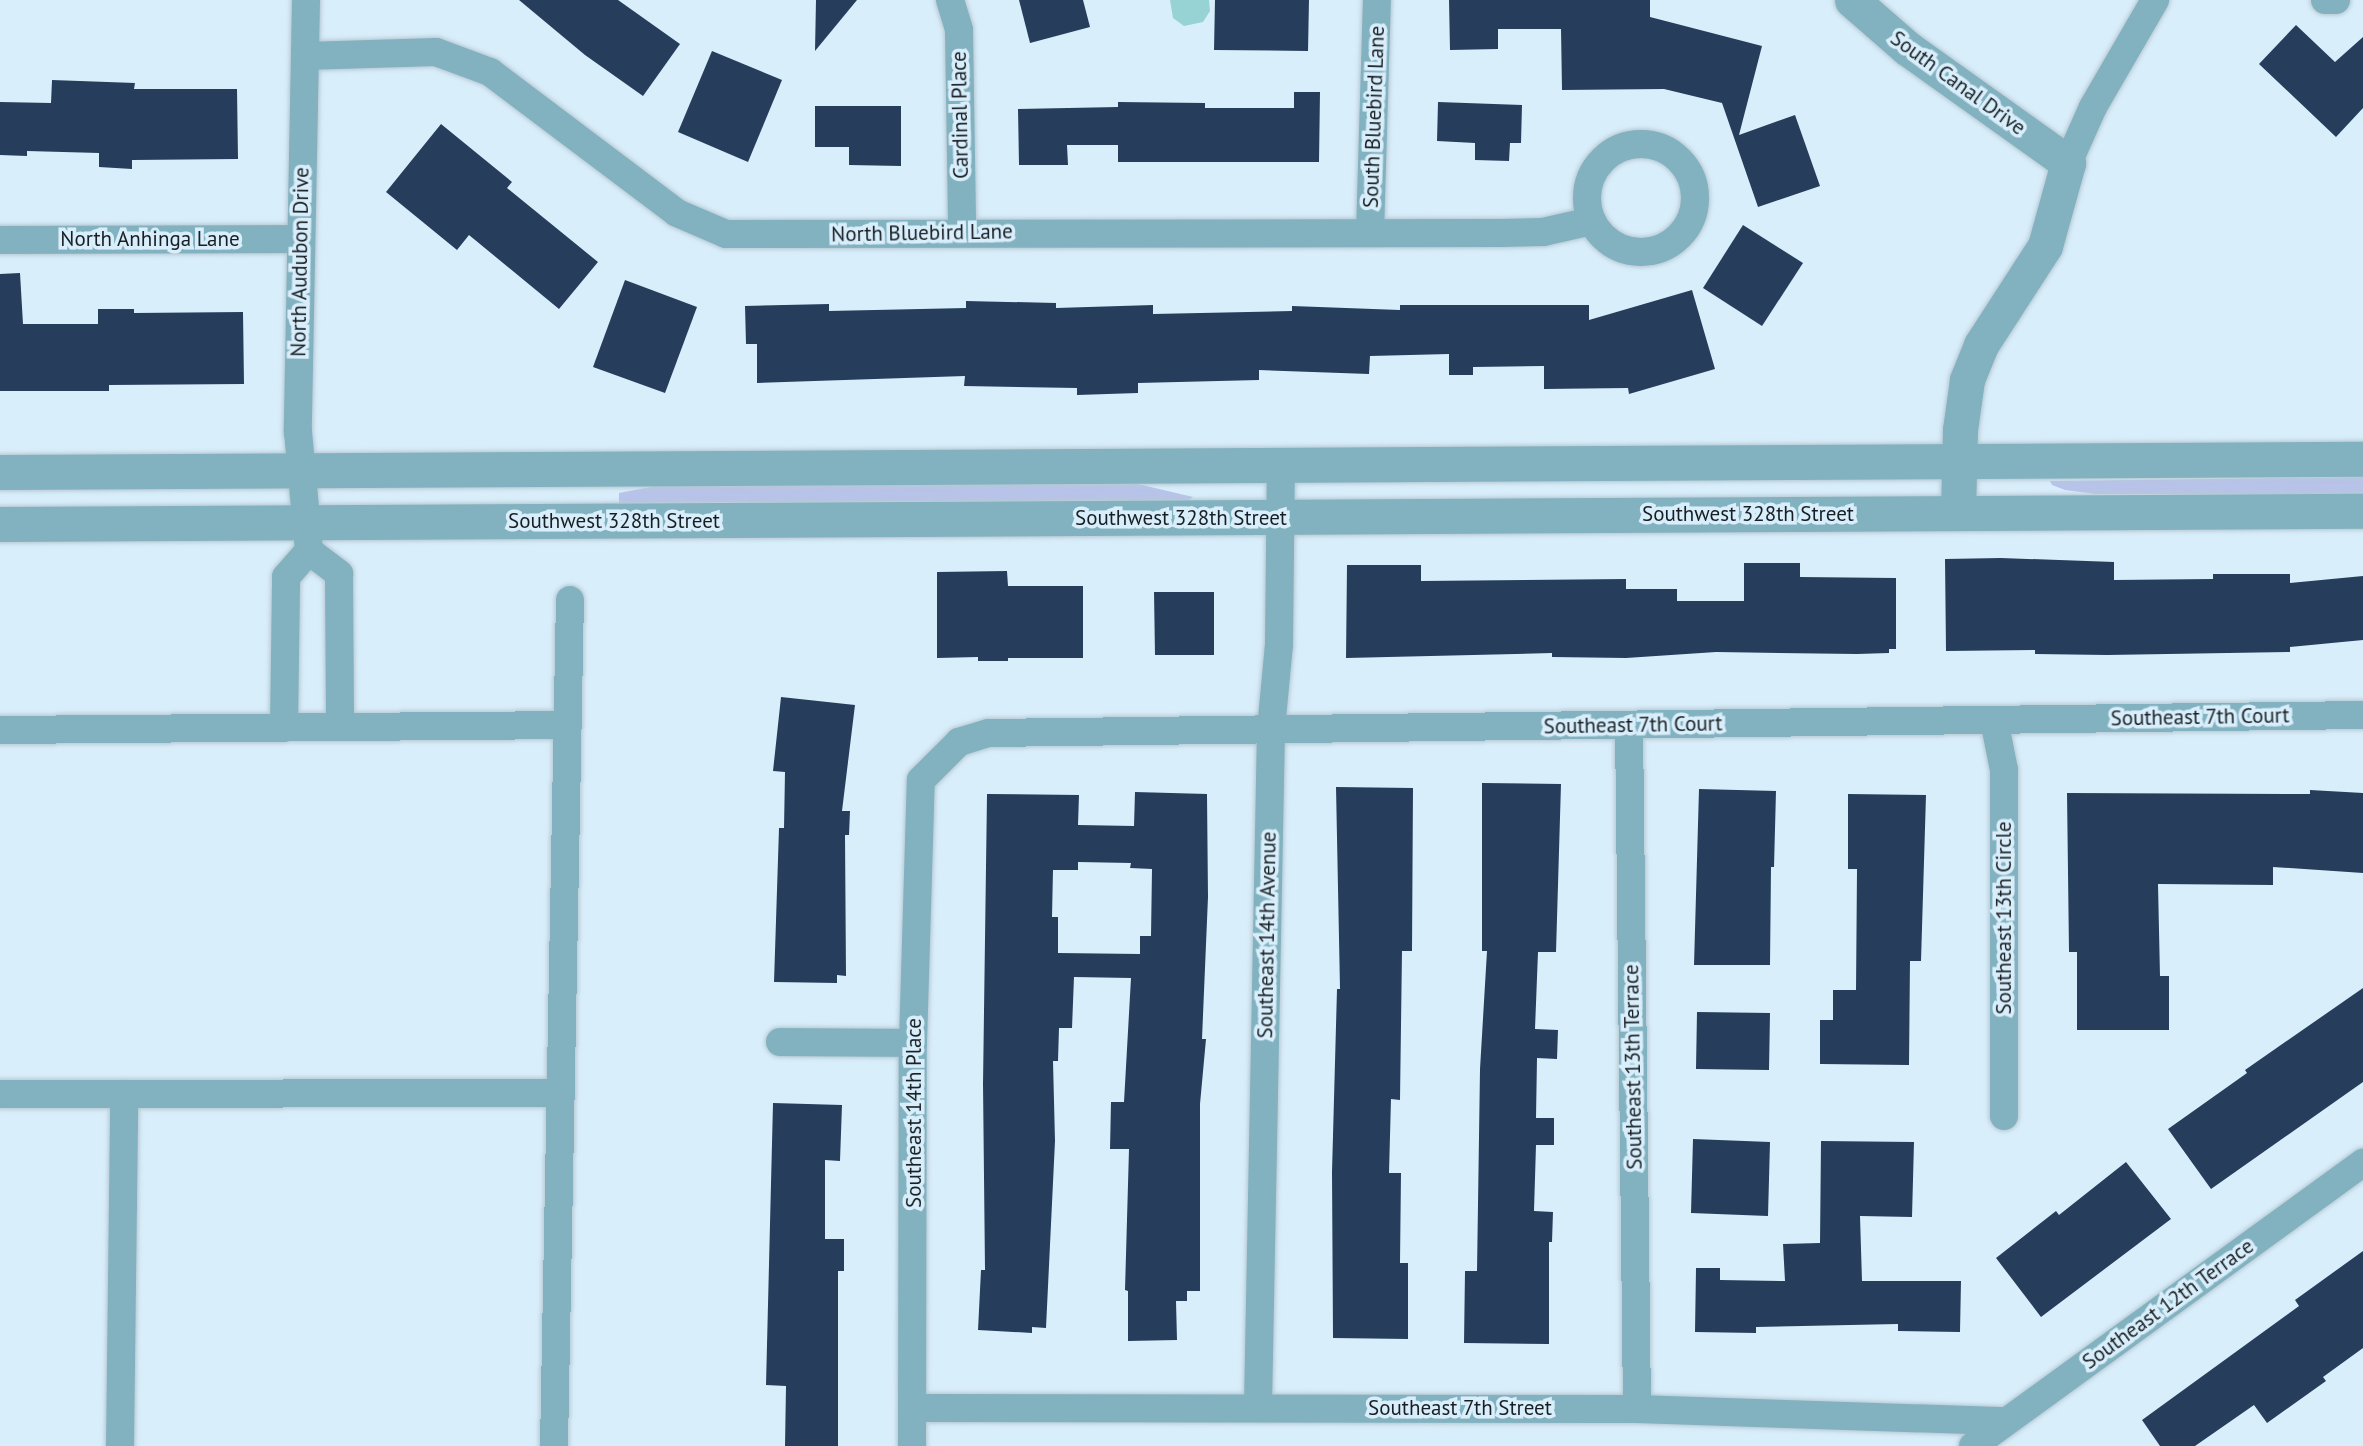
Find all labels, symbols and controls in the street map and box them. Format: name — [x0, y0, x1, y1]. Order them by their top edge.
street label: South Bluebird Lane — [1358, 25, 1390, 209]
street label: South Canal Drive — [1886, 26, 2030, 140]
street label: Cardinal Place — [946, 51, 974, 179]
street label: North Audubon Drive — [286, 167, 314, 357]
street label: North Bluebird Lane — [831, 219, 1013, 247]
street label: North Anhinga Lane — [60, 226, 240, 252]
street label: Southwest 328th Street — [1642, 501, 1854, 527]
street label: Southwest 328th Street — [1075, 505, 1287, 531]
street label: Southwest 328th Street — [508, 508, 720, 534]
street label: Southeast 7th Court — [2110, 703, 2290, 731]
street label: Southeast 7th Court — [1543, 711, 1723, 739]
street label: Southeast 13th Circle — [1991, 821, 2017, 1015]
street label: Southeast 14th Avenue — [1253, 831, 1281, 1039]
street label: Southeast 13th Terrace — [1619, 964, 1647, 1170]
street label: Southeast 14th Place — [901, 1018, 927, 1208]
street label: Southeast 12th Terrace — [2077, 1233, 2259, 1375]
street label: Southeast 7th Street — [1368, 1395, 1552, 1421]

